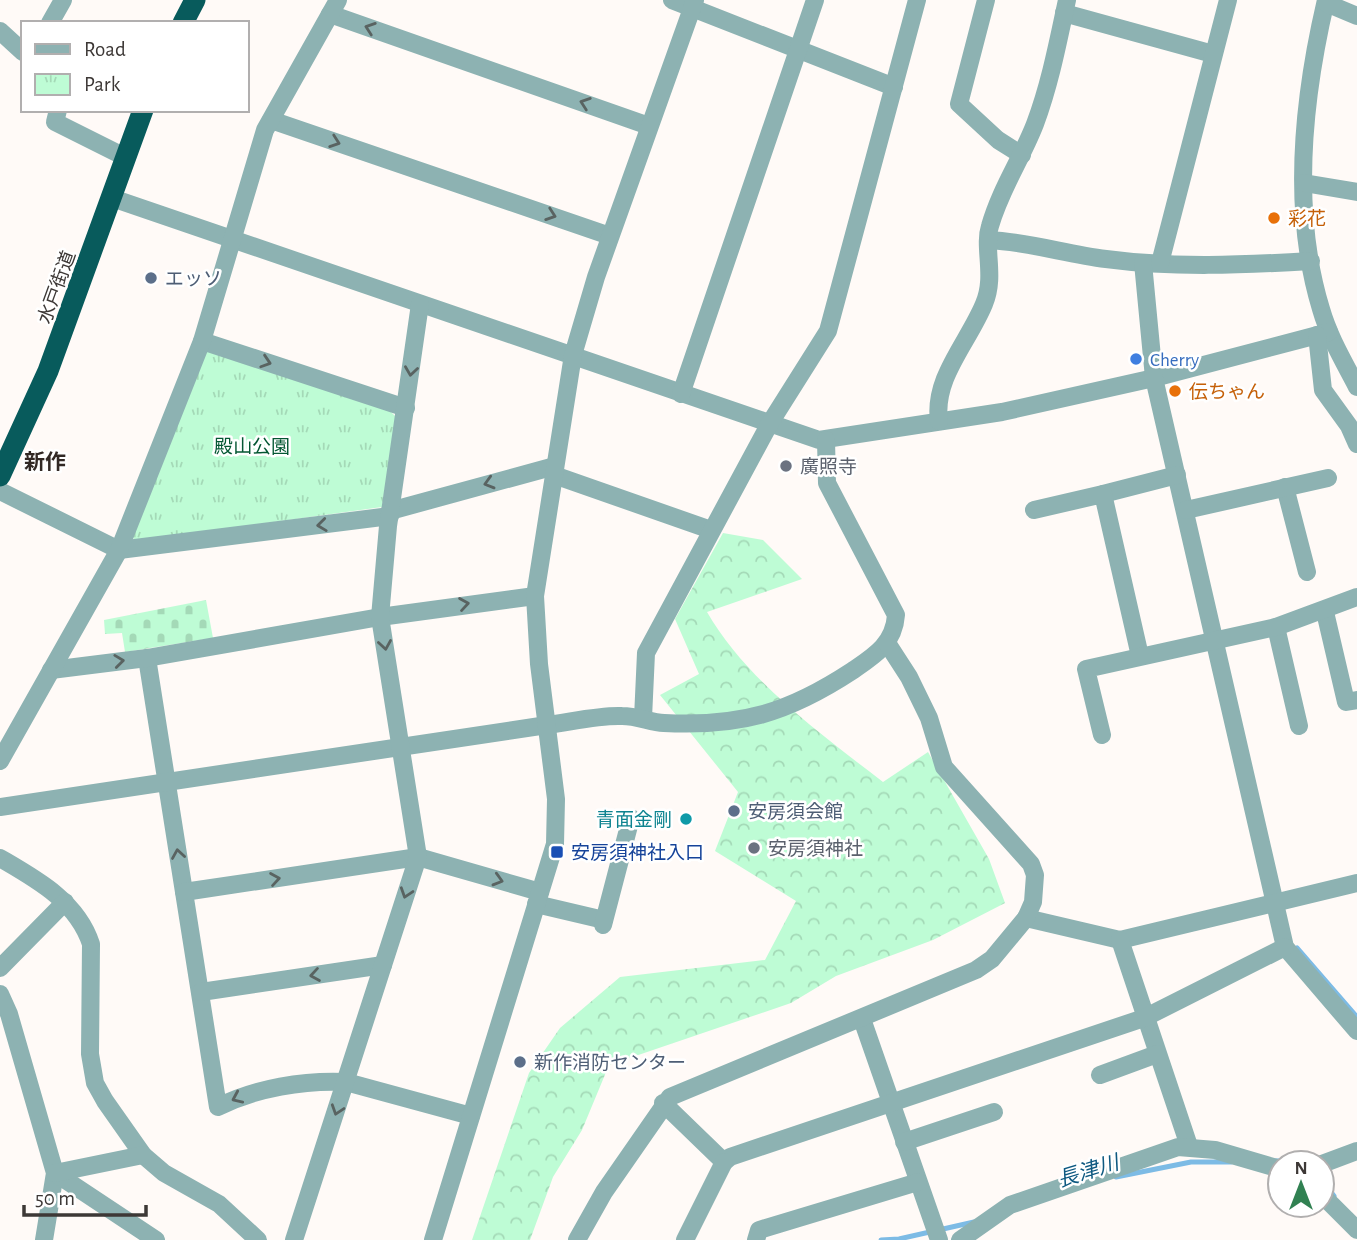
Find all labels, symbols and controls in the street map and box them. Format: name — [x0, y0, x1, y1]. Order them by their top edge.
legend — [21, 21, 248, 112]
one-way arrow — [365, 22, 377, 36]
text: Road — [84, 39, 126, 60]
text: Park — [84, 74, 121, 95]
one-way arrow — [579, 97, 591, 111]
one-way arrow — [329, 134, 341, 148]
one-way arrow — [544, 207, 556, 221]
place label: 彩花 — [1288, 209, 1326, 229]
marker: 彩花 — [1266, 210, 1282, 226]
street label: 水戸街道 — [35, 248, 79, 326]
marker: エッソ — [143, 270, 159, 286]
place label: エッソ — [165, 270, 222, 289]
marker: Cherry — [1128, 351, 1144, 367]
place label: Cherry — [1150, 351, 1199, 370]
one-way arrow — [260, 354, 272, 368]
one-way arrow — [404, 366, 419, 377]
place label: 伝ちゃん — [1189, 382, 1265, 402]
marker: 伝ちゃん — [1167, 383, 1183, 399]
park label: 殿山公園 — [214, 437, 290, 457]
district label: 新作 — [24, 451, 66, 473]
place label: 廣照寺 — [800, 457, 857, 477]
marker: 廣照寺 — [778, 458, 794, 474]
one-way arrow — [484, 475, 496, 490]
one-way arrow — [316, 518, 328, 533]
one-way arrow — [458, 597, 470, 612]
one-way arrow — [377, 640, 392, 651]
one-way arrow — [113, 654, 124, 669]
place label: 安房須会館 — [748, 802, 843, 822]
marker: 安房須会館 — [726, 803, 742, 819]
place label: 青面金剛 — [596, 809, 672, 830]
marker: 青面金剛 — [678, 811, 694, 827]
place label: 安房須神社 — [768, 838, 863, 859]
marker: 安房須神社 — [746, 840, 762, 856]
place label: 安房須神社入口 — [571, 842, 704, 863]
marker: 安房須神社入口 — [549, 844, 565, 860]
one-way arrow — [171, 848, 186, 860]
one-way arrow — [270, 871, 281, 886]
one-way arrow — [492, 871, 504, 886]
one-way arrow — [400, 886, 414, 899]
one-way arrow — [309, 967, 321, 982]
place label: 新作消防センター — [534, 1052, 686, 1073]
marker: 新作消防センター — [512, 1054, 528, 1070]
one-way arrow — [232, 1090, 245, 1104]
one-way arrow — [331, 1103, 345, 1115]
north arrow — [1266, 1149, 1336, 1219]
water label: 長津川 — [1055, 1151, 1123, 1191]
text: N — [1294, 1159, 1308, 1178]
scale bar — [24, 1174, 147, 1218]
text: 50 m — [35, 1188, 75, 1209]

